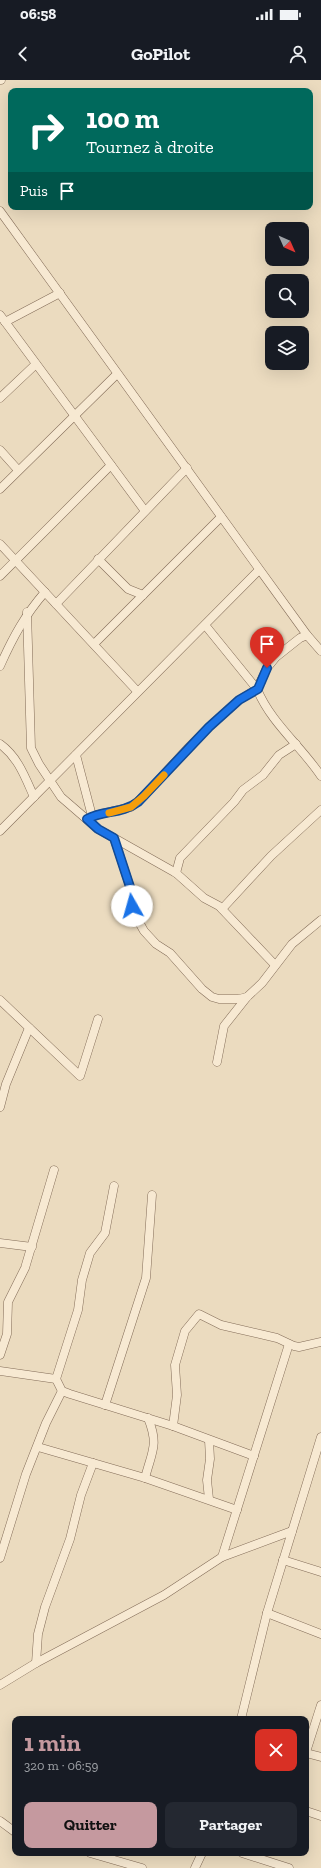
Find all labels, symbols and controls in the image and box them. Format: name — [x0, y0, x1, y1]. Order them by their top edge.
text: 06:58 — [20, 5, 56, 23]
icon: back — [12, 43, 34, 65]
text: GoPilot — [131, 43, 190, 65]
icon: person — [287, 43, 309, 65]
text: 100 m — [86, 102, 159, 135]
icon: right — [20, 104, 72, 156]
text: Tournez à droite — [86, 136, 214, 158]
icon: arrive — [56, 180, 78, 202]
text: Puis — [20, 182, 48, 200]
north arrow — [265, 222, 309, 266]
map controls — [265, 222, 309, 370]
button: search — [265, 274, 309, 318]
button: layers — [265, 326, 309, 370]
pin — [250, 627, 284, 668]
icon: arrive — [256, 633, 278, 655]
position arrow — [111, 885, 153, 927]
text: 1 min — [24, 1728, 81, 1757]
button: close — [255, 1729, 297, 1771]
text: 320 m · 06:59 — [24, 1758, 98, 1773]
button: Quitter — [24, 1802, 157, 1848]
button: Partager — [165, 1802, 297, 1848]

